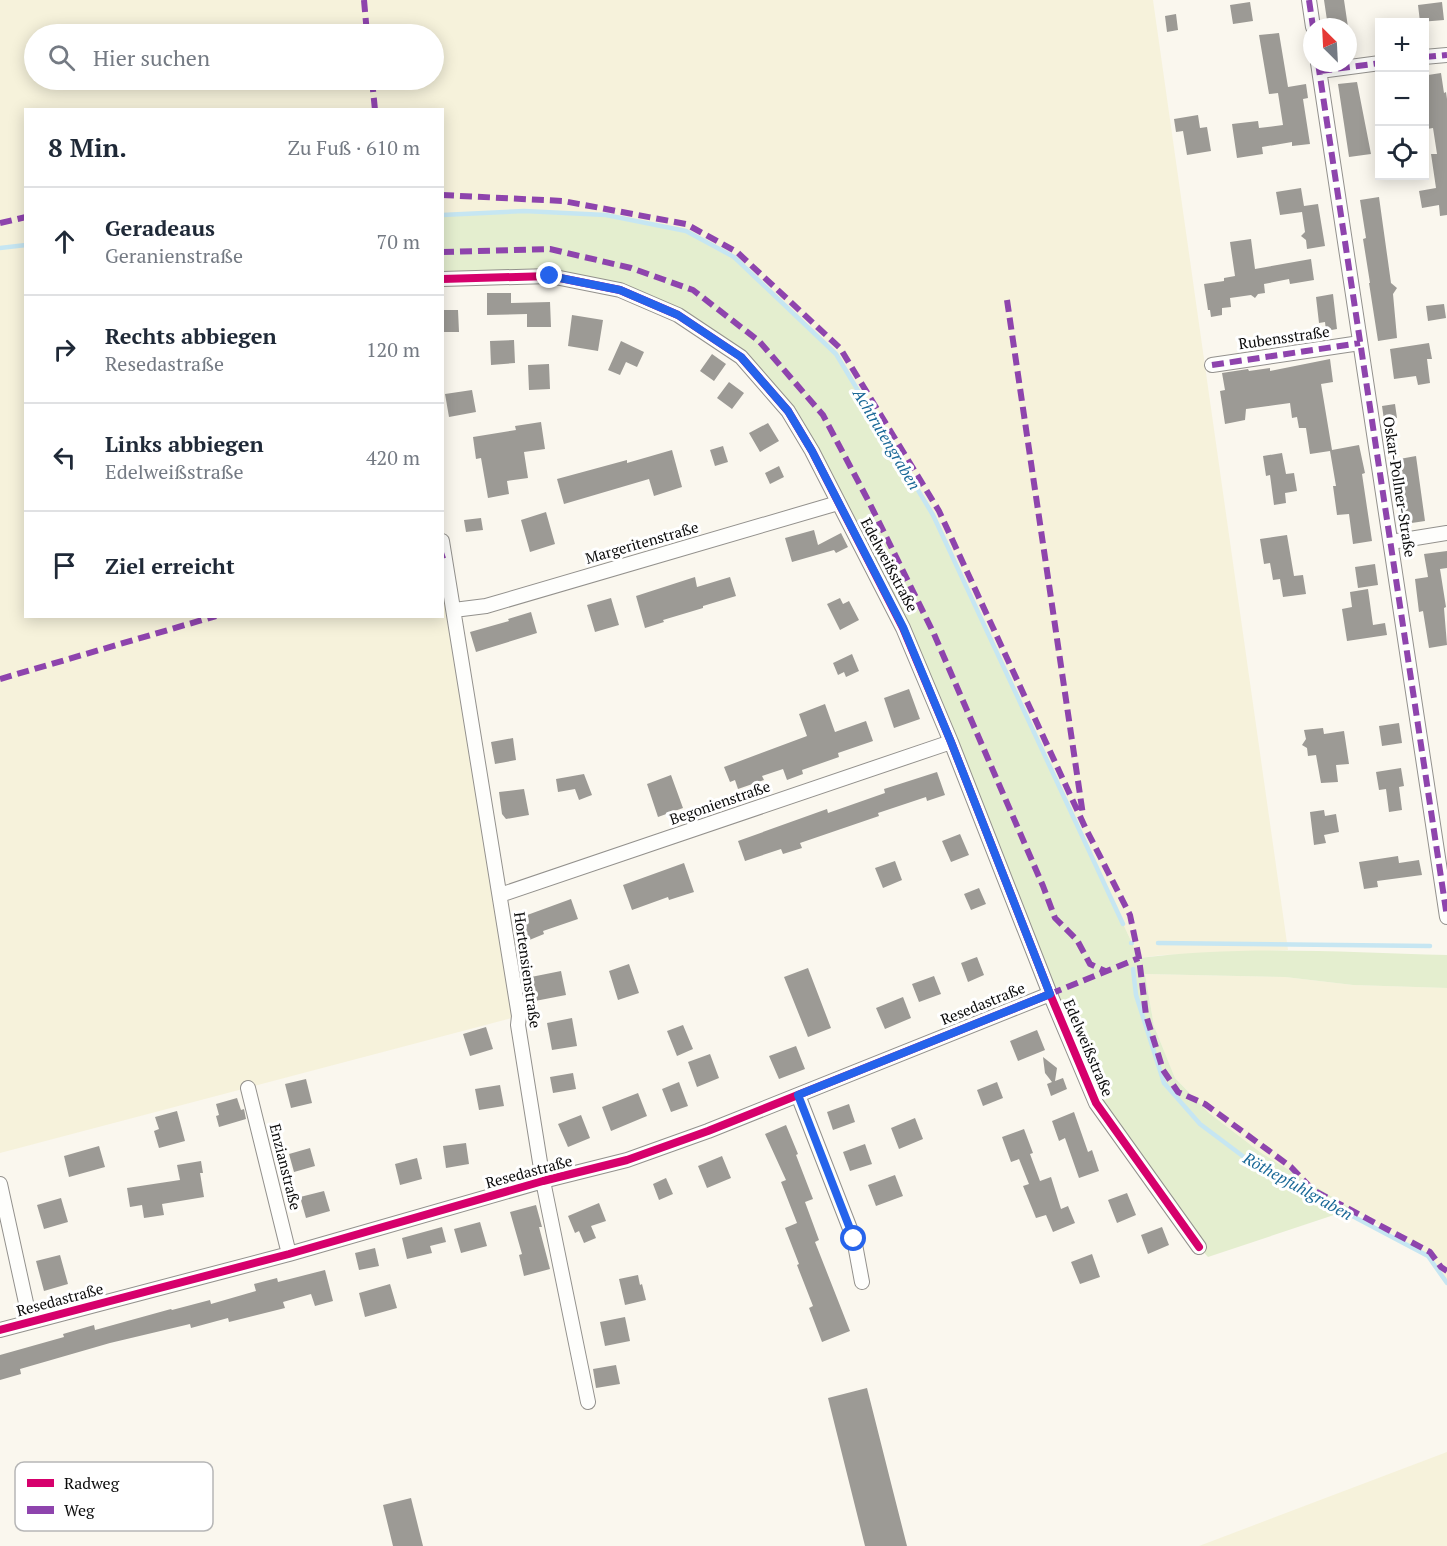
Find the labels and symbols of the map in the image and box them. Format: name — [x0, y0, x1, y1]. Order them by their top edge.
north arrow — [1303, 18, 1357, 72]
route end — [536, 262, 562, 288]
street label: Rubensstraße — [1237, 321, 1331, 353]
water label: Achtrutengraben — [848, 383, 926, 494]
street label: Oskar-Pollner-Straße — [1379, 415, 1421, 559]
street label: Edelweißstraße — [857, 514, 923, 615]
street label: Margeritenstraße — [583, 516, 701, 568]
street label: Begonienstraße — [667, 775, 773, 829]
street label: Hortensienstraße — [510, 911, 546, 1029]
street label: Resedastraße — [937, 977, 1028, 1029]
street label: Edelweißstraße — [1059, 996, 1118, 1099]
street label: Enzianstraße — [266, 1121, 306, 1212]
water label: Röthepfuhlgraben — [1239, 1146, 1357, 1225]
street label: Resedastraße — [483, 1150, 574, 1192]
route start — [840, 1225, 866, 1251]
street label: Resedastraße — [14, 1278, 105, 1320]
legend — [15, 1462, 213, 1531]
text: Radweg — [64, 1472, 120, 1494]
text: Weg — [64, 1499, 95, 1521]

